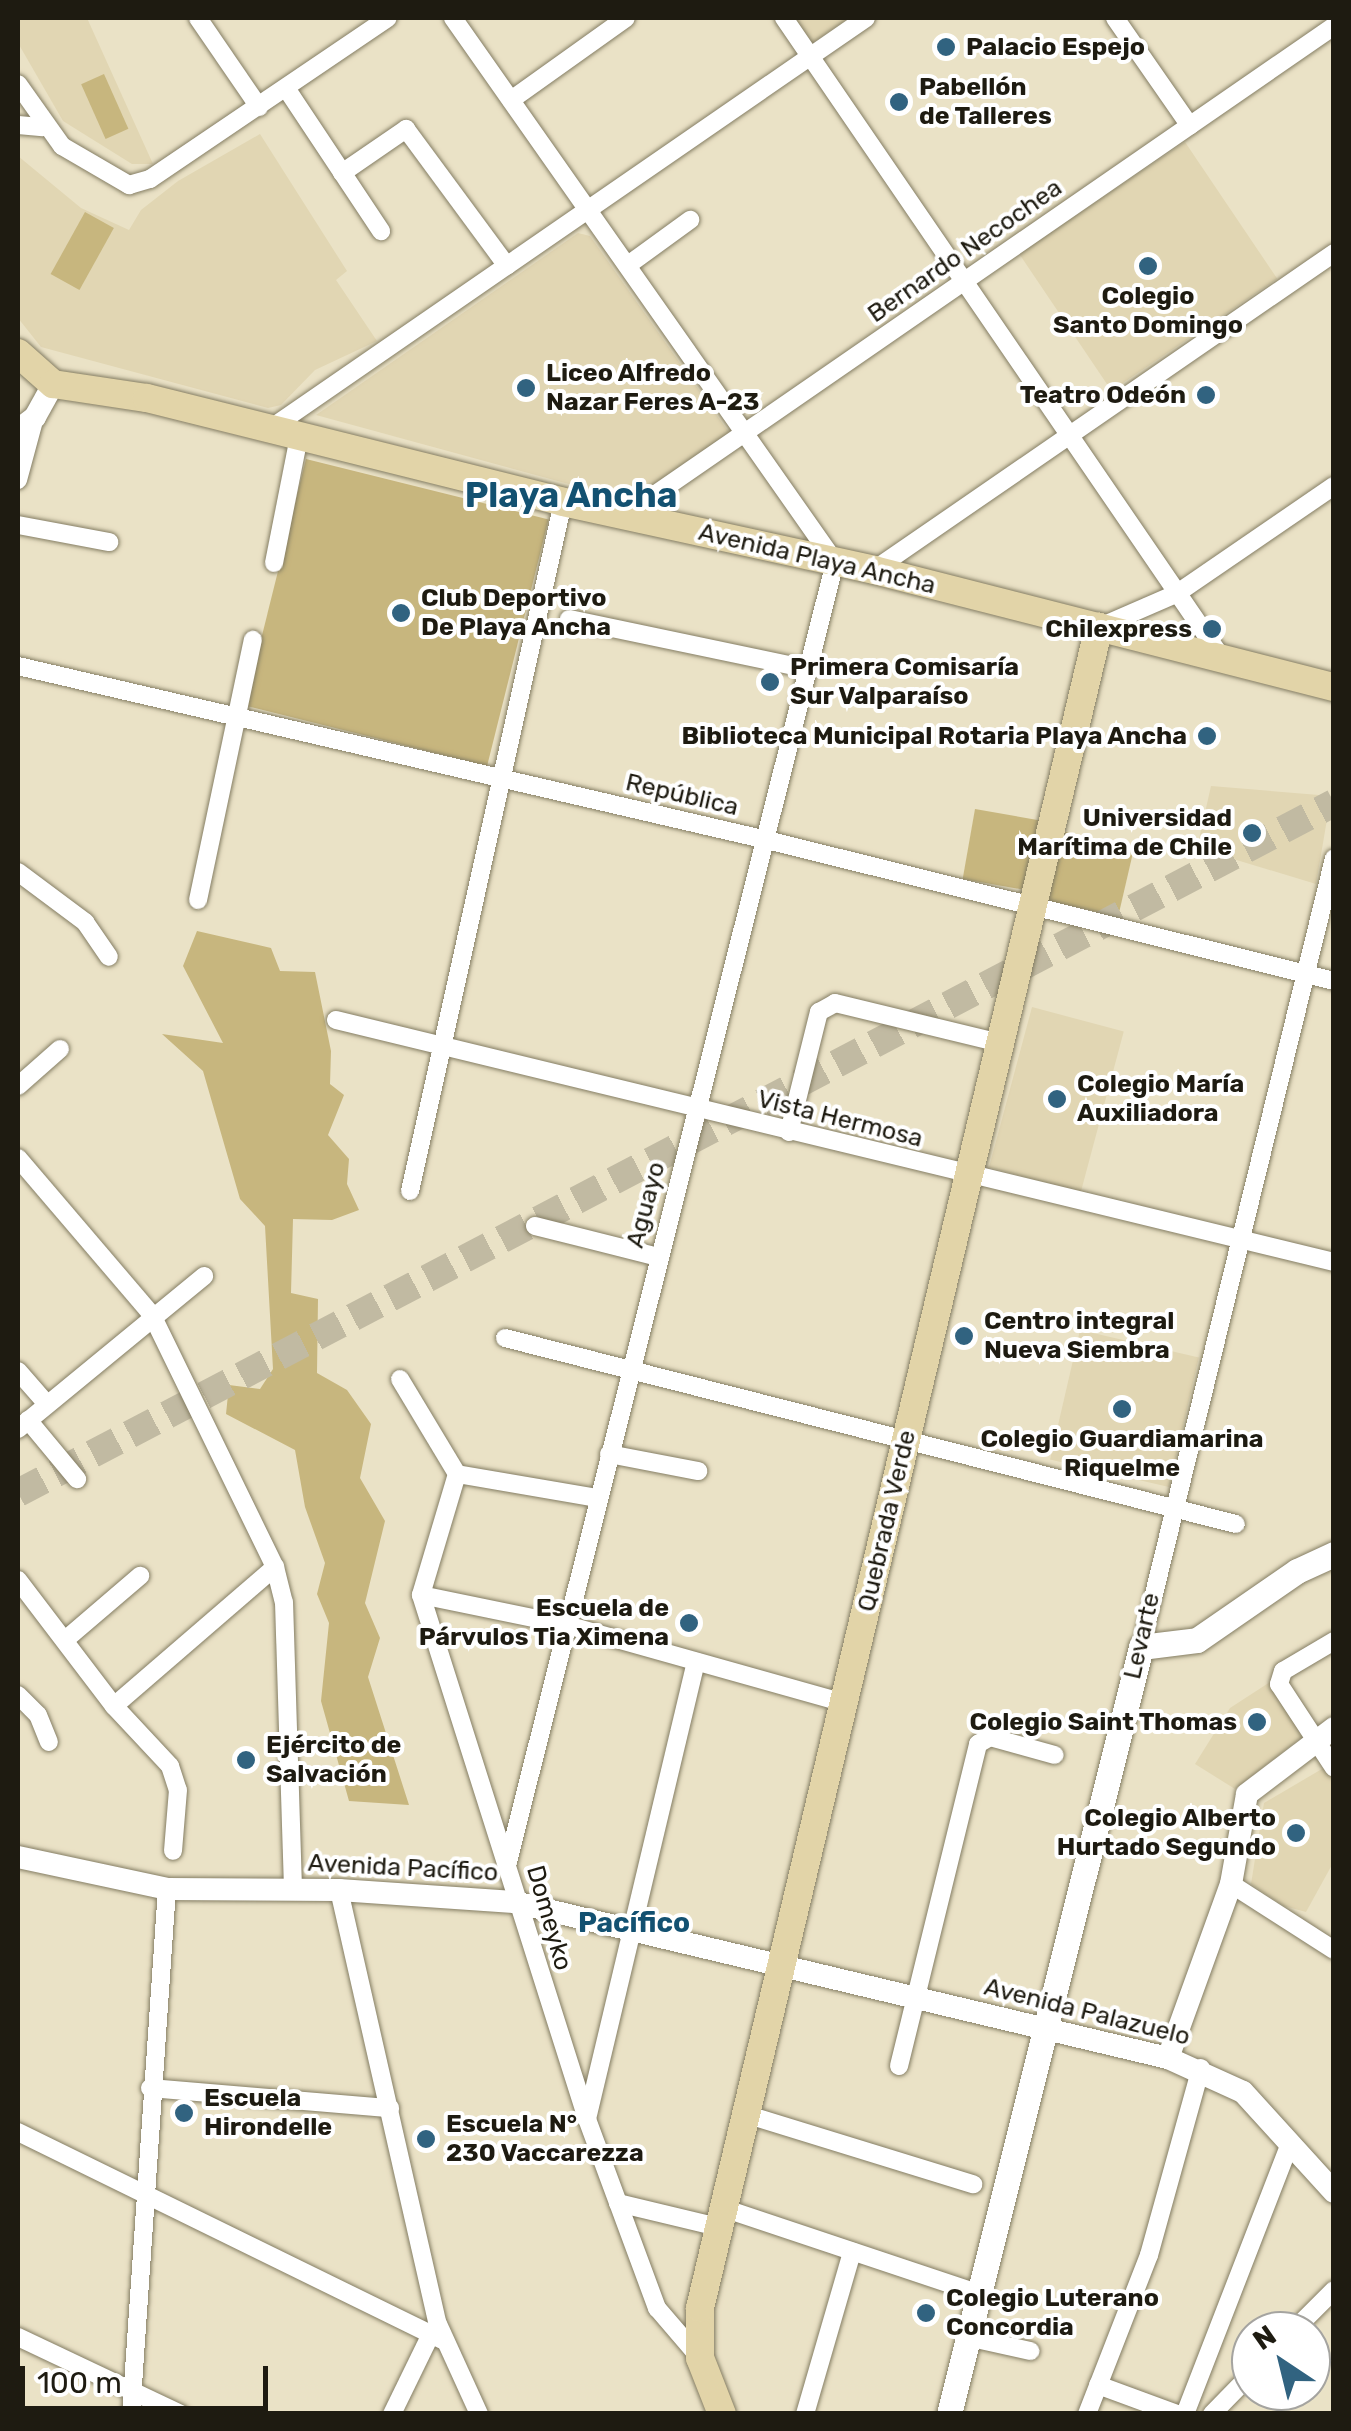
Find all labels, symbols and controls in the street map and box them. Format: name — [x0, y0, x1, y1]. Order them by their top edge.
place label: Palacio Espejo — [966, 32, 1145, 62]
marker: Palacio Espejo — [935, 36, 957, 58]
place label: Pabellón de Talleres — [919, 73, 1052, 132]
marker: Pabellón de Talleres — [888, 91, 910, 113]
street label: Bernardo Necochea — [862, 173, 1068, 329]
marker: Colegio Santo Domingo — [1137, 255, 1159, 277]
place label: Colegio Santo Domingo — [1053, 282, 1243, 341]
place label: Liceo Alfredo Nazar Feres A-23 — [546, 359, 761, 418]
marker: Liceo Alfredo Nazar Feres A-23 — [515, 377, 537, 399]
place label: Teatro Odeón — [1020, 380, 1186, 410]
marker: Teatro Odeón — [1195, 384, 1217, 406]
district label: Playa Ancha — [464, 474, 678, 516]
street label: Avenida Playa Ancha — [695, 517, 939, 601]
place label: Club Deportivo De Playa Ancha — [421, 584, 612, 643]
marker: Club Deportivo De Playa Ancha — [390, 602, 412, 624]
place label: Chilexpress — [1045, 614, 1192, 644]
marker: Chilexpress — [1201, 618, 1223, 640]
place label: Primera Comisaría Sur Valparaíso — [790, 653, 1019, 712]
marker: Primera Comisaría Sur Valparaíso — [759, 671, 781, 693]
place label: Biblioteca Municipal Rotaria Playa Ancha — [681, 721, 1187, 751]
marker: Biblioteca Municipal Rotaria Playa Ancha — [1196, 725, 1218, 747]
street label: República — [623, 767, 741, 823]
place label: Universidad Marítima de Chile — [1017, 804, 1232, 863]
marker: Universidad Marítima de Chile — [1241, 822, 1263, 844]
place label: Colegio María Auxiliadora — [1077, 1070, 1244, 1129]
street label: Vista Hermosa — [754, 1084, 926, 1154]
marker: Colegio María Auxiliadora — [1046, 1088, 1068, 1110]
street label: Aguayo — [620, 1159, 672, 1251]
place label: Centro integral Nueva Siembra — [984, 1307, 1174, 1366]
marker: Centro integral Nueva Siembra — [953, 1325, 975, 1347]
marker: Colegio Guardiamarina Riquelme — [1111, 1398, 1133, 1420]
place label: Colegio Guardiamarina Riquelme — [980, 1425, 1264, 1484]
street label: Quebrada Verde — [851, 1427, 923, 1615]
street label: Levarte — [1118, 1590, 1166, 1682]
place label: Escuela de Párvulos Tia Ximena — [418, 1594, 669, 1653]
marker: Escuela de Párvulos Tia Ximena — [678, 1612, 700, 1634]
place label: Colegio Saint Thomas — [969, 1707, 1237, 1737]
marker: Colegio Saint Thomas — [1246, 1711, 1268, 1733]
place label: Ejército de Salvación — [266, 1731, 401, 1790]
marker: Ejército de Salvación — [235, 1749, 257, 1771]
place label: Colegio Alberto Hurtado Segundo — [1057, 1804, 1276, 1863]
marker: Colegio Alberto Hurtado Segundo — [1285, 1822, 1307, 1844]
street label: Avenida Pacífico — [307, 1848, 499, 1888]
street label: Domeyko — [520, 1862, 578, 1974]
district label: Pacífico — [578, 1906, 690, 1940]
street label: Avenida Palazuelo — [981, 1972, 1193, 2052]
place label: Escuela Hirondelle — [204, 2084, 332, 2143]
marker: Escuela Hirondelle — [173, 2102, 195, 2124]
place label: Escuela N° 230 Vaccarezza — [446, 2110, 644, 2169]
marker: Escuela N° 230 Vaccarezza — [415, 2128, 437, 2150]
place label: Colegio Luterano Concordia — [946, 2284, 1159, 2343]
marker: Colegio Luterano Concordia — [915, 2302, 937, 2324]
north arrow — [1231, 2311, 1331, 2411]
text: N — [1247, 2318, 1282, 2357]
scale bar — [25, 2346, 272, 2408]
text: 100 m — [37, 2365, 122, 2401]

